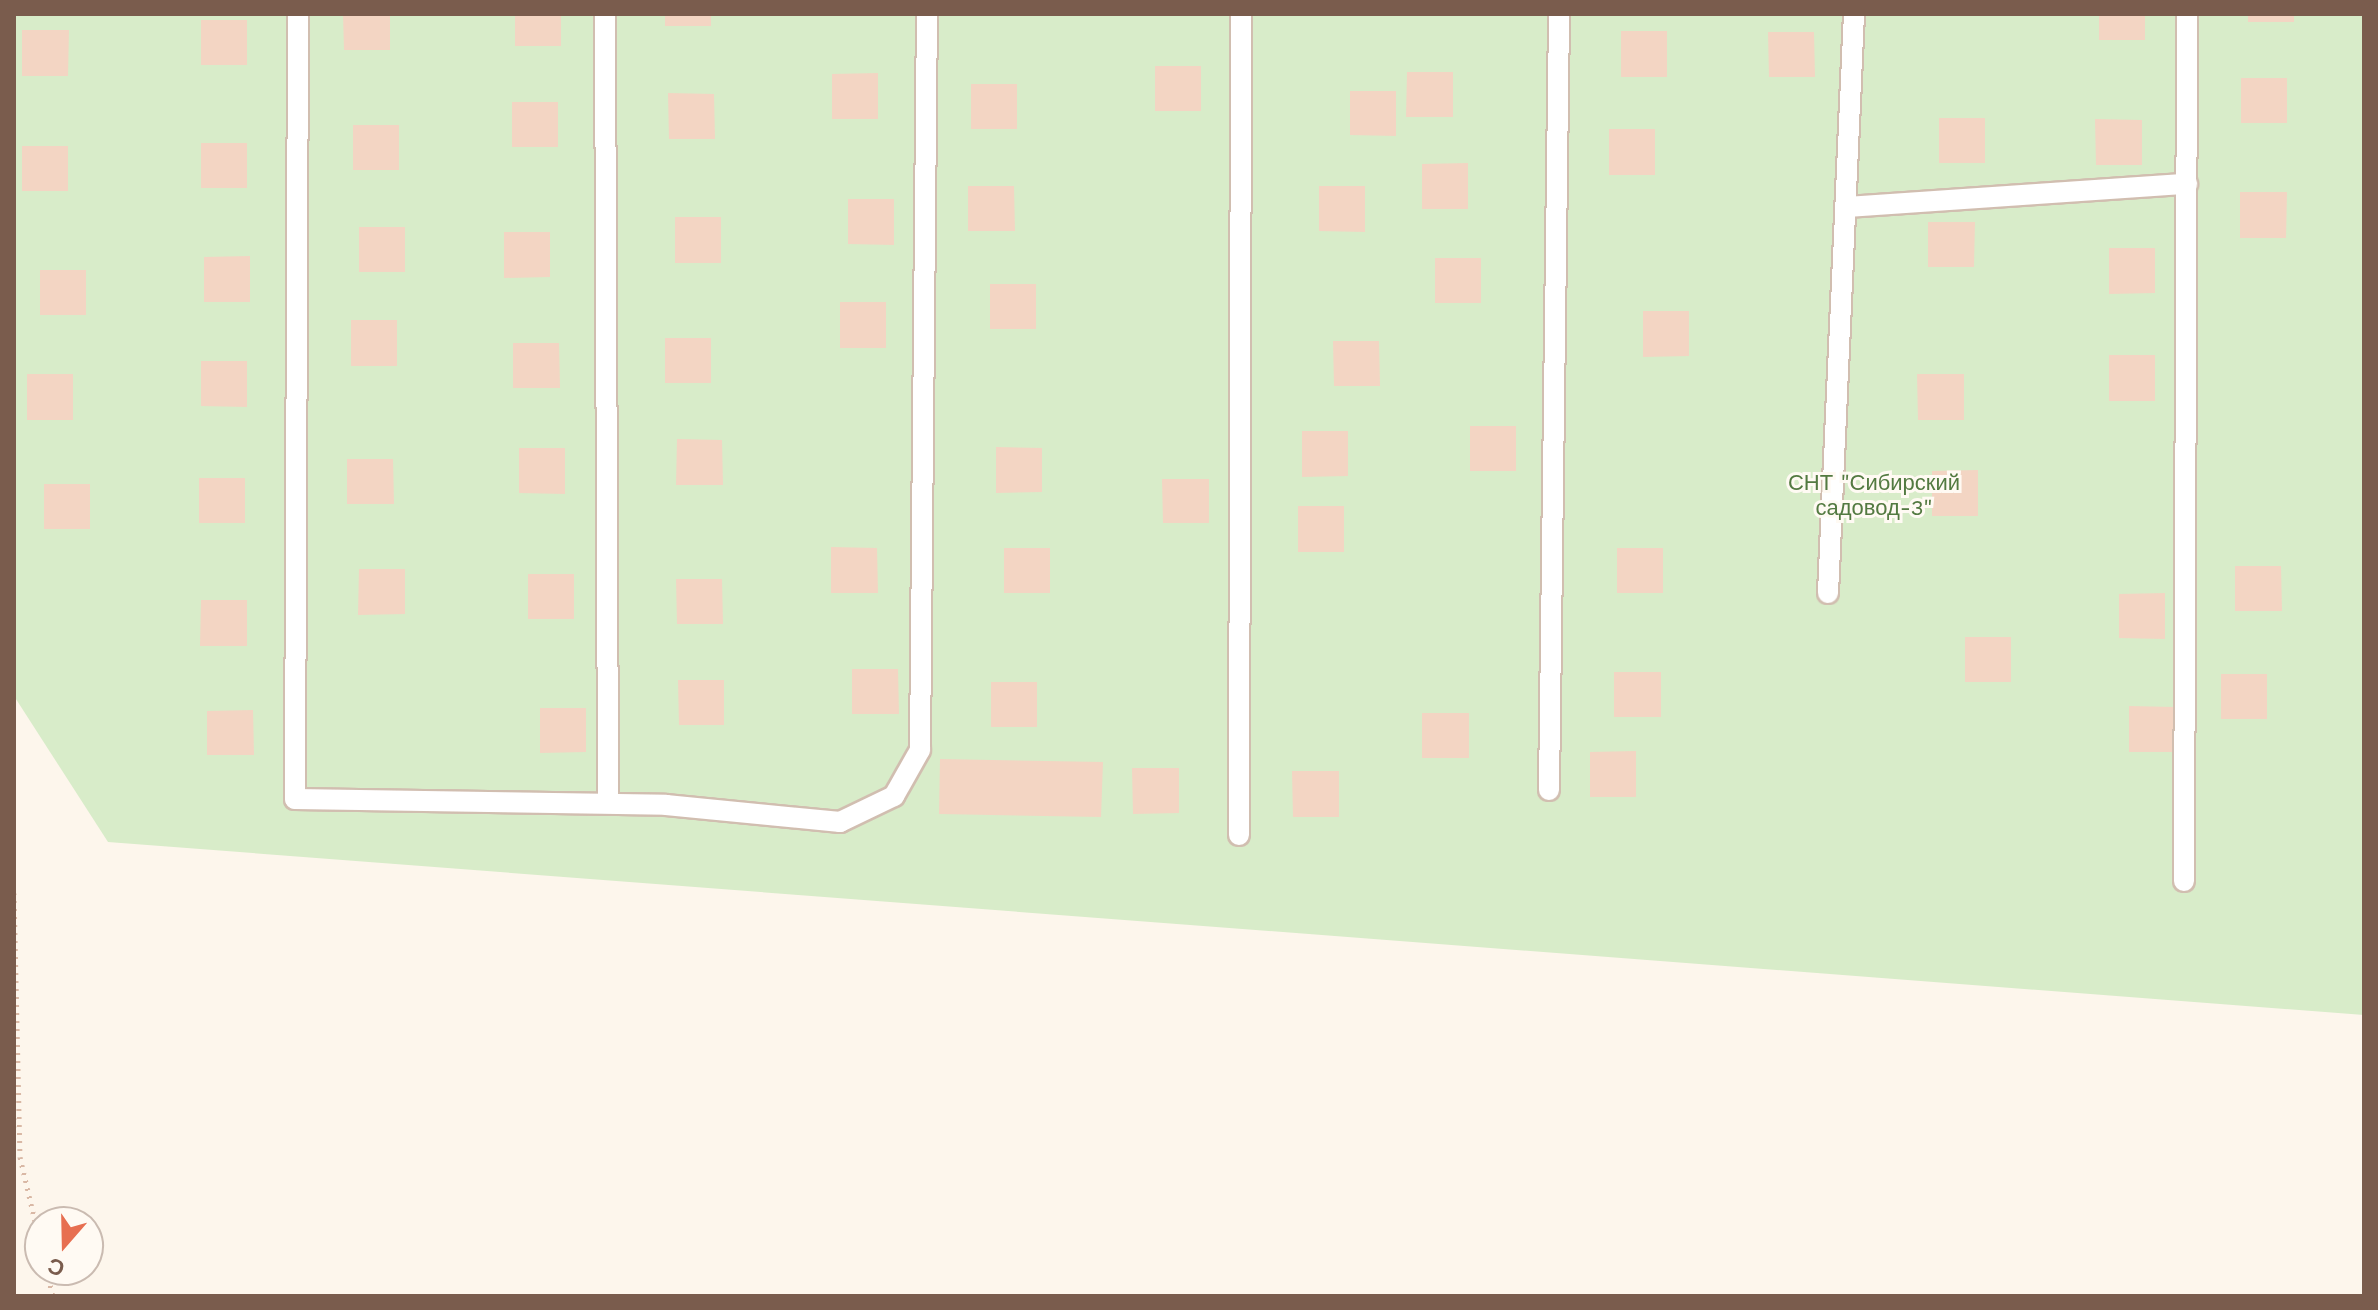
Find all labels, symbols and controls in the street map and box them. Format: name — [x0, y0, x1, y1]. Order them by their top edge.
park label: СНТ "Сибирский садовод-3" — [1788, 469, 1960, 520]
north arrow — [24, 1206, 104, 1286]
text: С — [45, 1253, 68, 1282]

